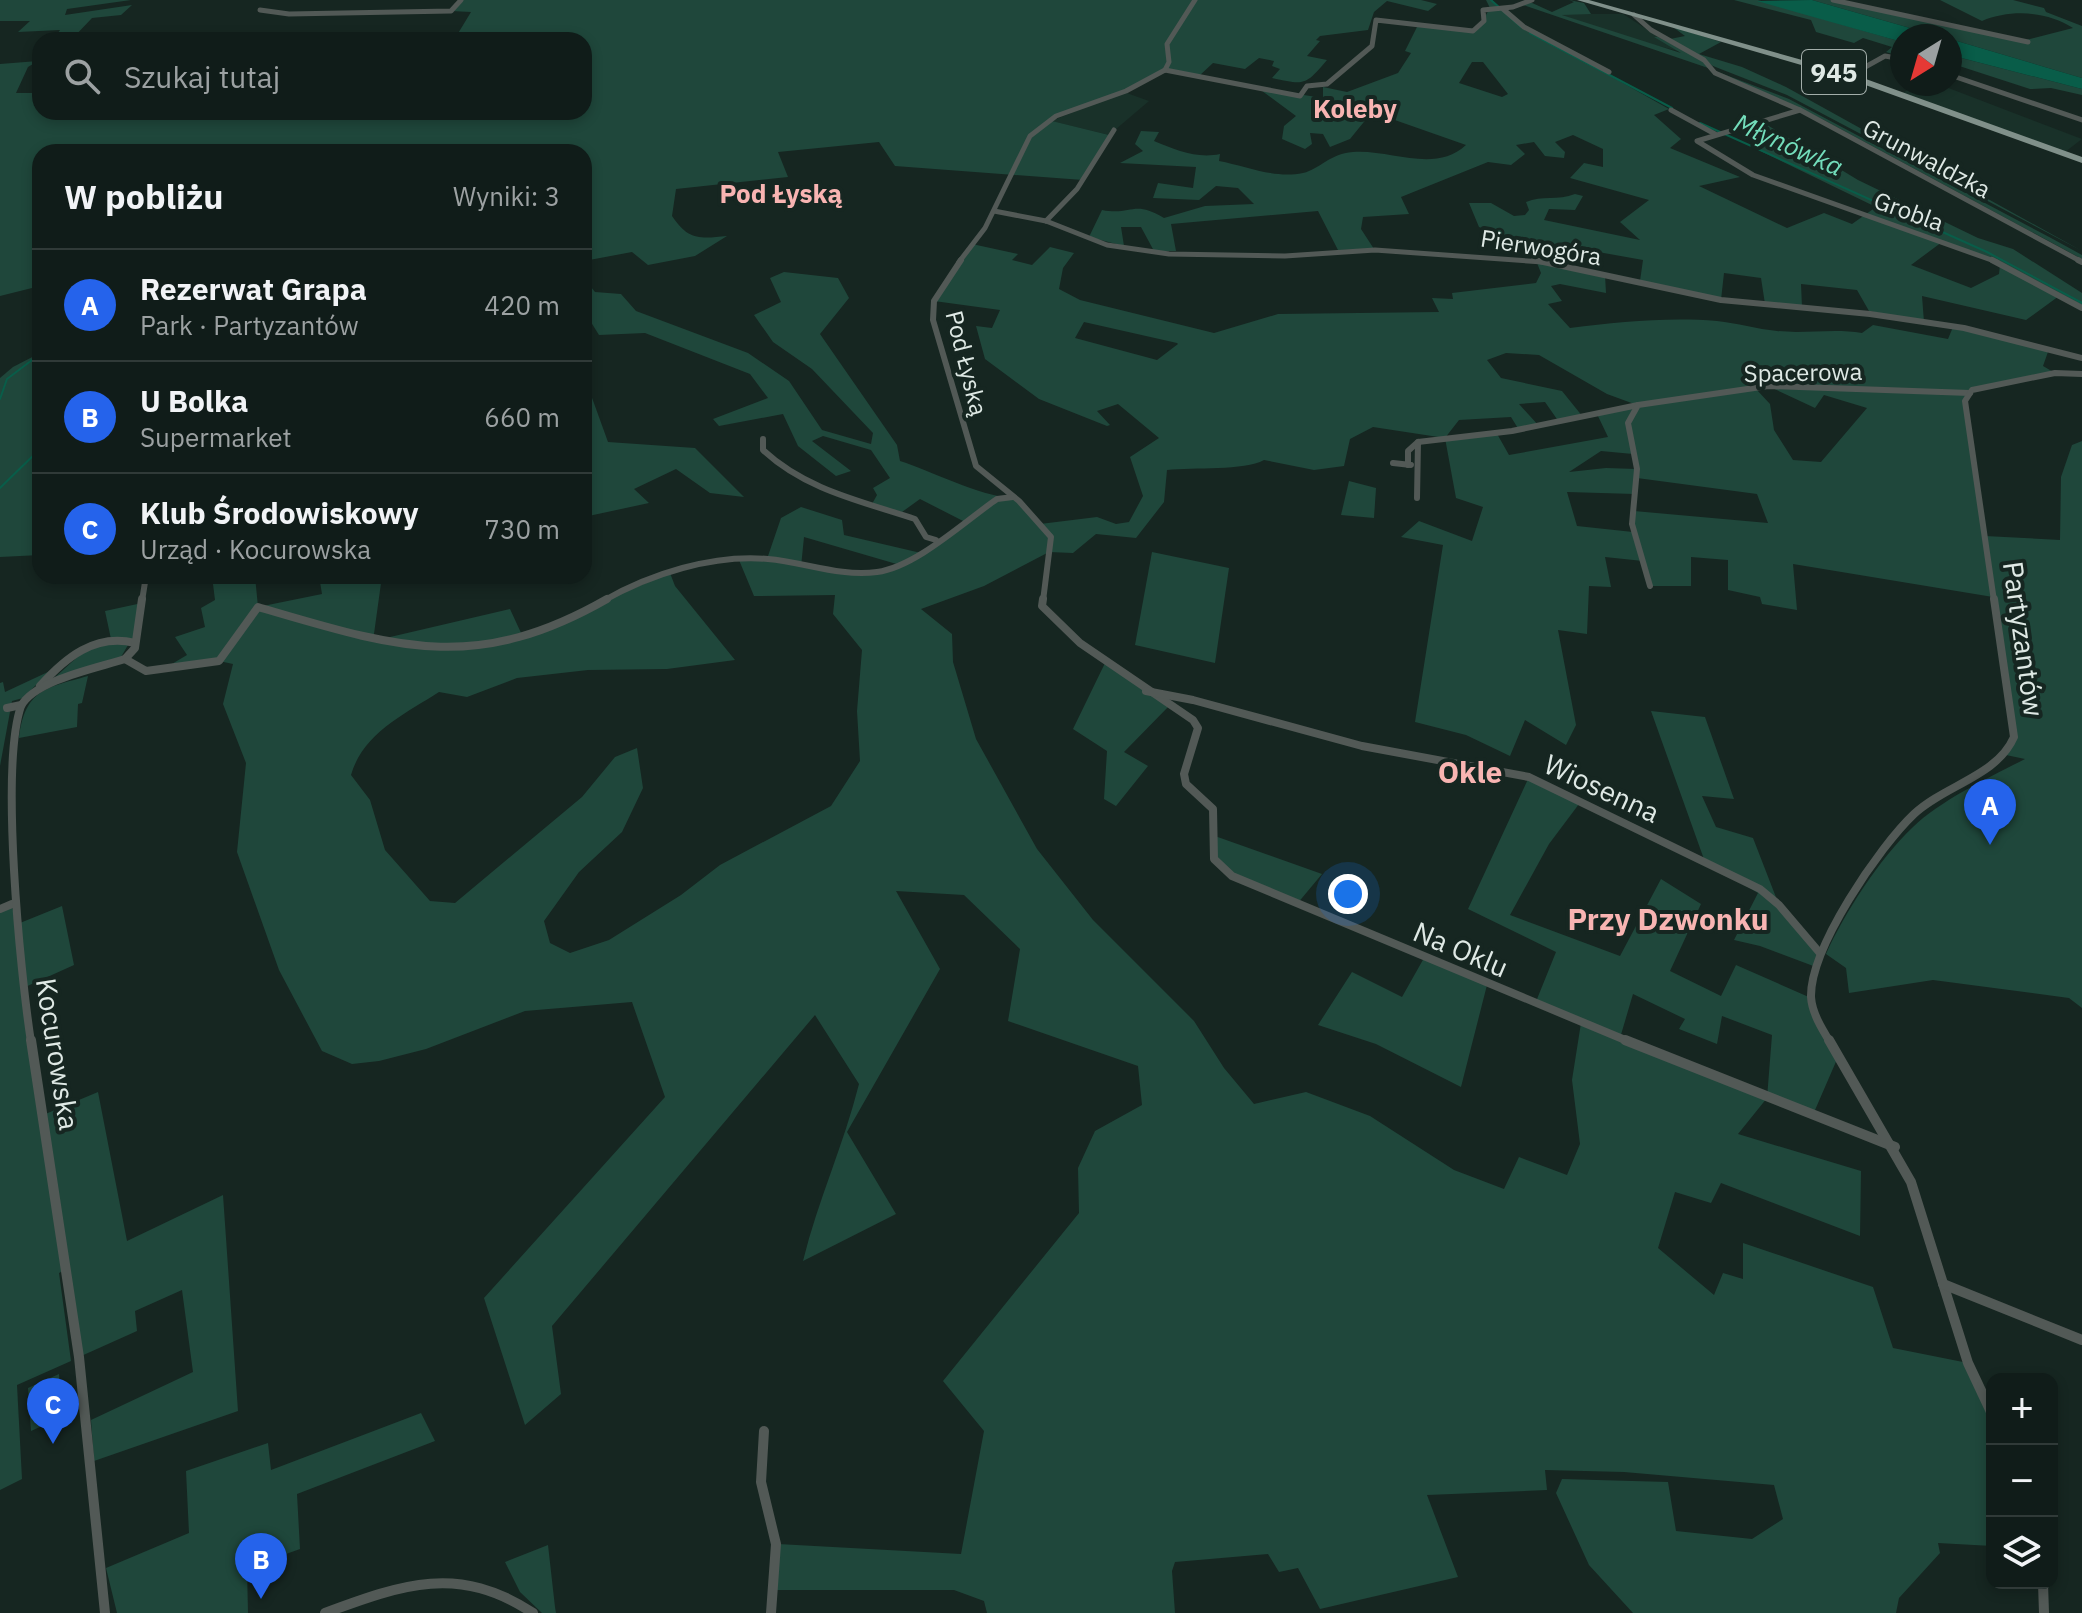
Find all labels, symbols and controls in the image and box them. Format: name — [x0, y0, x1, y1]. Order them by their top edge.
north arrow — [1890, 24, 1962, 96]
search box — [32, 32, 592, 120]
road number: 945 — [1802, 50, 1866, 94]
icon: search — [60, 54, 104, 98]
text: Szukaj tutaj — [124, 57, 280, 96]
district label: Koleby — [1313, 91, 1397, 125]
water label: Młynówka — [1729, 105, 1849, 183]
street label: Grunwaldzka — [1857, 111, 1997, 205]
text: W pobliżu — [64, 174, 224, 218]
district label: Pod Łyską — [720, 176, 843, 210]
text: Wyniki: 3 — [453, 179, 560, 213]
street label: Grobla — [1870, 184, 1949, 238]
street label: Pierwogóra — [1478, 222, 1604, 272]
text: Rezerwat Grapa — [140, 269, 367, 308]
text: A — [81, 288, 99, 322]
text: 420 m — [484, 288, 560, 322]
street label: Pod Łyską — [939, 307, 996, 419]
text: Park · Partyzantów — [140, 308, 359, 342]
street label: Spacerowa — [1743, 355, 1863, 389]
text: U Bolka — [140, 381, 248, 420]
text: B — [81, 400, 99, 434]
text: 660 m — [484, 400, 560, 434]
text: Supermarket — [140, 420, 292, 454]
text: Klub Środowiskowy — [140, 493, 419, 532]
text: C — [82, 512, 98, 546]
text: 730 m — [484, 512, 560, 546]
text: Urząd · Kocurowska — [140, 532, 371, 566]
street label: Partyzantów — [1995, 559, 2053, 719]
street label: Wiosenna — [1538, 745, 1666, 831]
district label: Okle — [1438, 752, 1502, 791]
pin: A — [1964, 779, 2016, 845]
your location — [1328, 874, 1368, 914]
district label: Przy Dzwonku — [1567, 899, 1769, 938]
street label: Na Oklu — [1408, 913, 1514, 985]
street label: Kocurowska — [28, 976, 88, 1133]
map controls — [1986, 1373, 2058, 1589]
button: + — [1986, 1373, 2058, 1445]
pin: C — [27, 1378, 79, 1444]
button: − — [1986, 1445, 2058, 1517]
button: layers — [1986, 1517, 2058, 1589]
pin: B — [235, 1533, 287, 1599]

